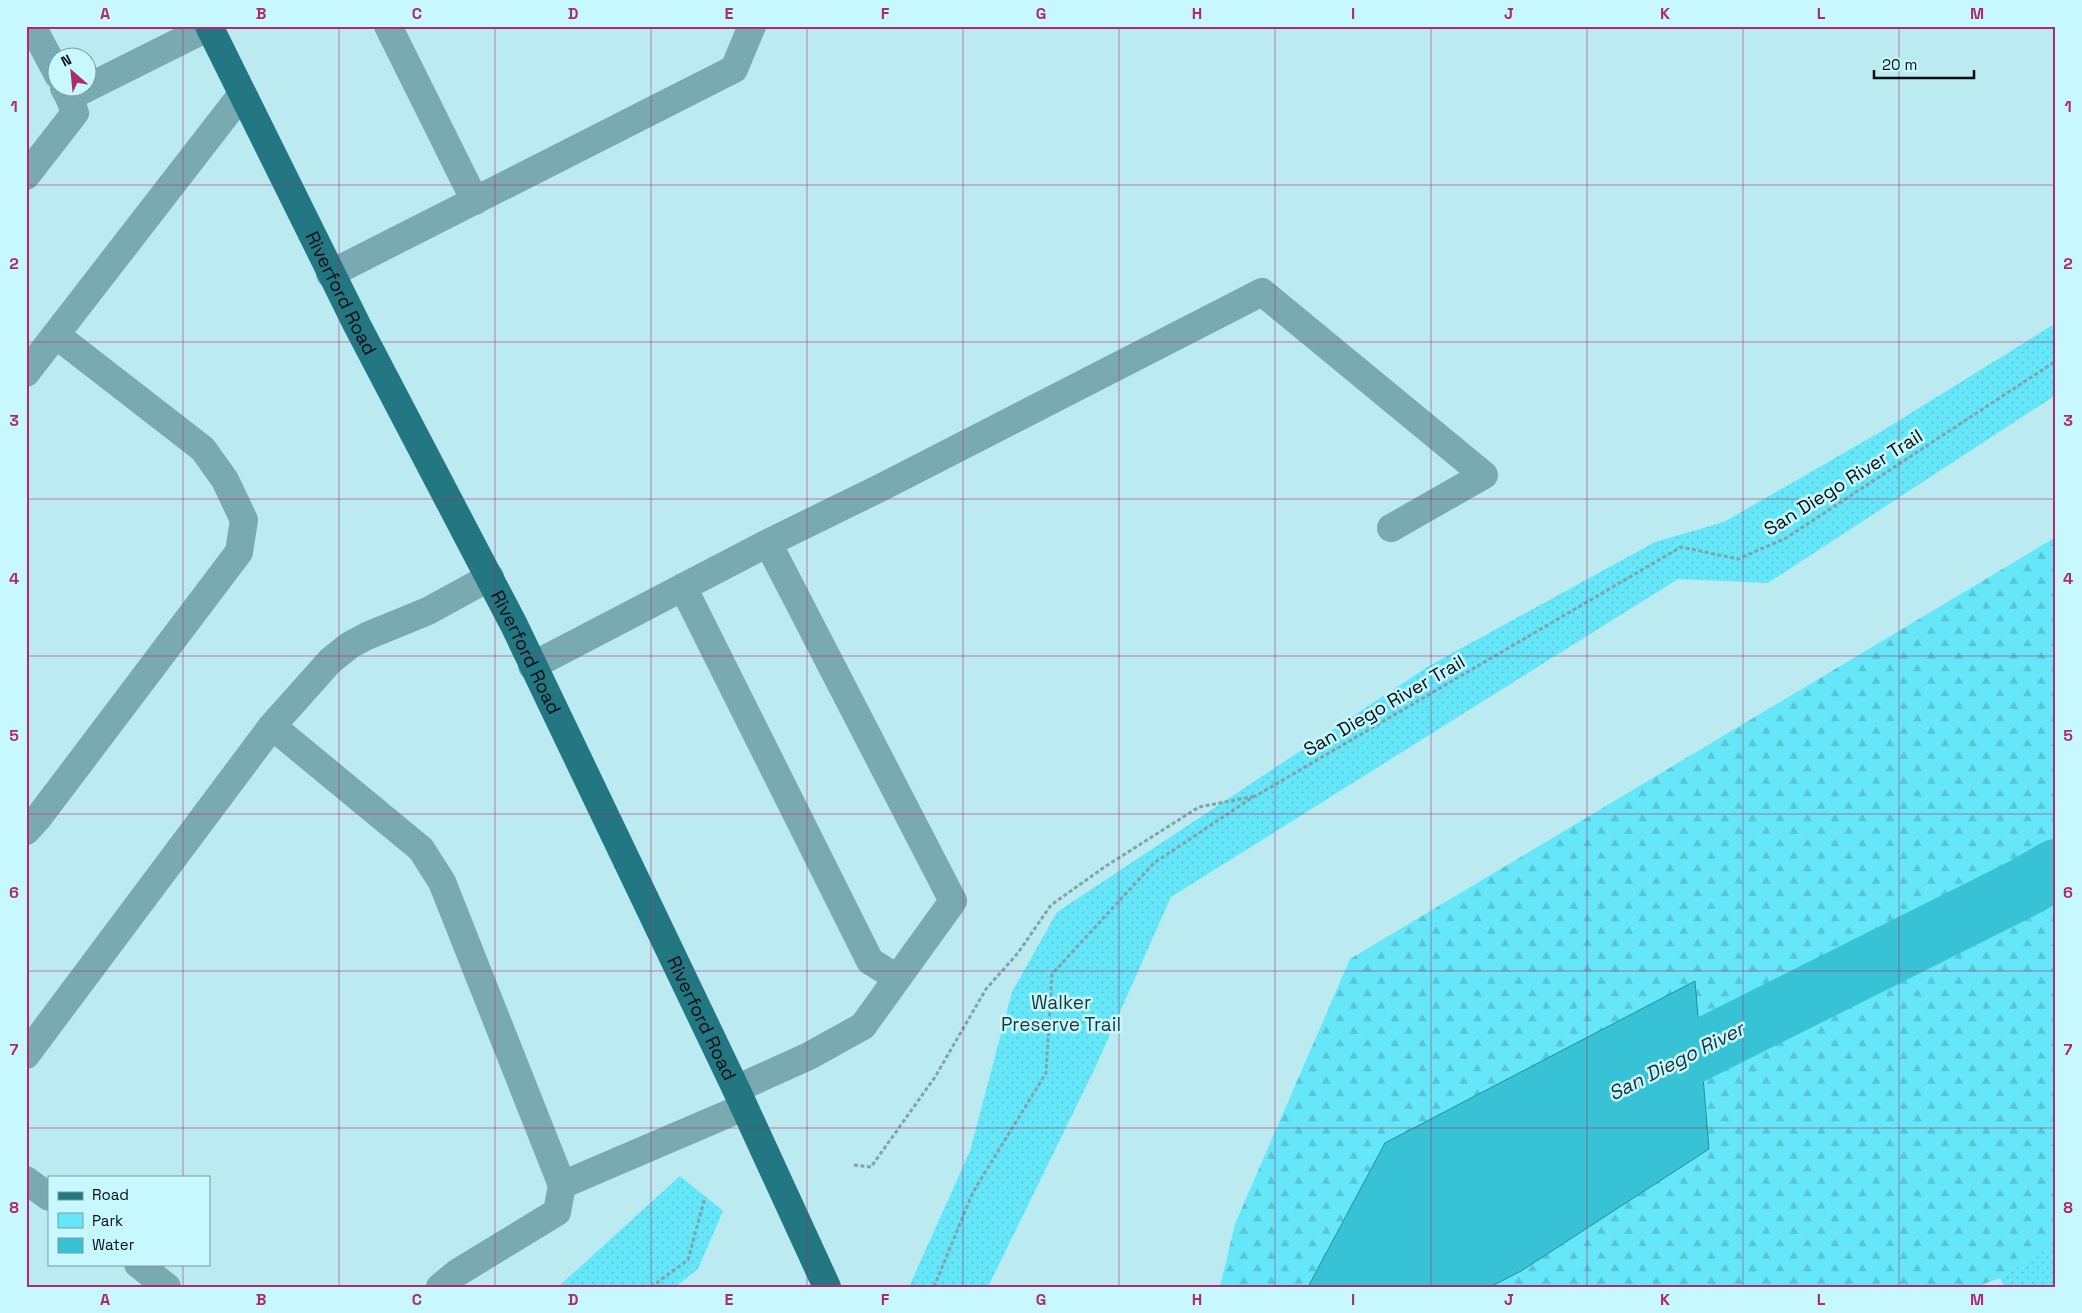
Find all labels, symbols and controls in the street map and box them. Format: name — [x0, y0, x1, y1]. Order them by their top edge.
text: A — [100, 3, 110, 24]
text: B — [256, 3, 266, 24]
text: C — [412, 3, 422, 24]
text: D — [568, 3, 578, 24]
text: E — [725, 3, 734, 24]
text: F — [881, 3, 890, 24]
text: G — [1036, 3, 1046, 24]
text: H — [1192, 3, 1202, 24]
text: I — [1351, 3, 1355, 24]
text: J — [1504, 3, 1514, 24]
text: K — [1660, 3, 1670, 24]
text: L — [1817, 3, 1826, 24]
text: M — [1970, 3, 1984, 24]
north arrow — [48, 48, 98, 98]
scale bar — [1874, 48, 1974, 80]
text: N — [58, 50, 74, 71]
text: 20 m — [1882, 55, 1917, 74]
text: 1 — [10, 96, 18, 117]
text: 1 — [2064, 96, 2072, 117]
street label: Riverford Road — [300, 227, 382, 359]
text: 2 — [9, 253, 19, 274]
text: 2 — [2063, 253, 2073, 274]
text: 3 — [9, 410, 19, 431]
text: 3 — [2063, 410, 2073, 431]
street label: San Diego River Trail — [1759, 423, 1927, 541]
text: 4 — [9, 568, 19, 589]
text: 4 — [2063, 568, 2073, 589]
street label: Riverford Road — [485, 586, 567, 718]
street label: San Diego River Trail — [1299, 649, 1470, 762]
text: 5 — [9, 725, 19, 746]
text: 5 — [2063, 725, 2073, 746]
text: 6 — [9, 882, 19, 903]
text: 6 — [2063, 882, 2073, 903]
street label: Riverford Road — [661, 952, 742, 1085]
park label: Walker Preserve Trail — [1001, 990, 1121, 1037]
water label: San Diego River — [1604, 1015, 1750, 1106]
text: 7 — [10, 1039, 19, 1060]
text: 7 — [2064, 1039, 2073, 1060]
legend — [48, 1176, 210, 1266]
text: Road — [92, 1185, 129, 1204]
text: 8 — [9, 1197, 19, 1218]
text: 8 — [2063, 1197, 2073, 1218]
text: Park — [92, 1211, 123, 1230]
text: Water — [92, 1235, 135, 1254]
text: A — [100, 1289, 110, 1310]
text: B — [256, 1289, 266, 1310]
text: C — [412, 1289, 422, 1310]
text: D — [568, 1289, 578, 1310]
text: E — [725, 1289, 734, 1310]
text: F — [881, 1289, 890, 1310]
text: G — [1036, 1289, 1046, 1310]
text: H — [1192, 1289, 1202, 1310]
text: I — [1351, 1289, 1355, 1310]
text: J — [1504, 1289, 1514, 1310]
text: K — [1660, 1289, 1670, 1310]
text: L — [1817, 1289, 1826, 1310]
text: M — [1970, 1289, 1984, 1310]

